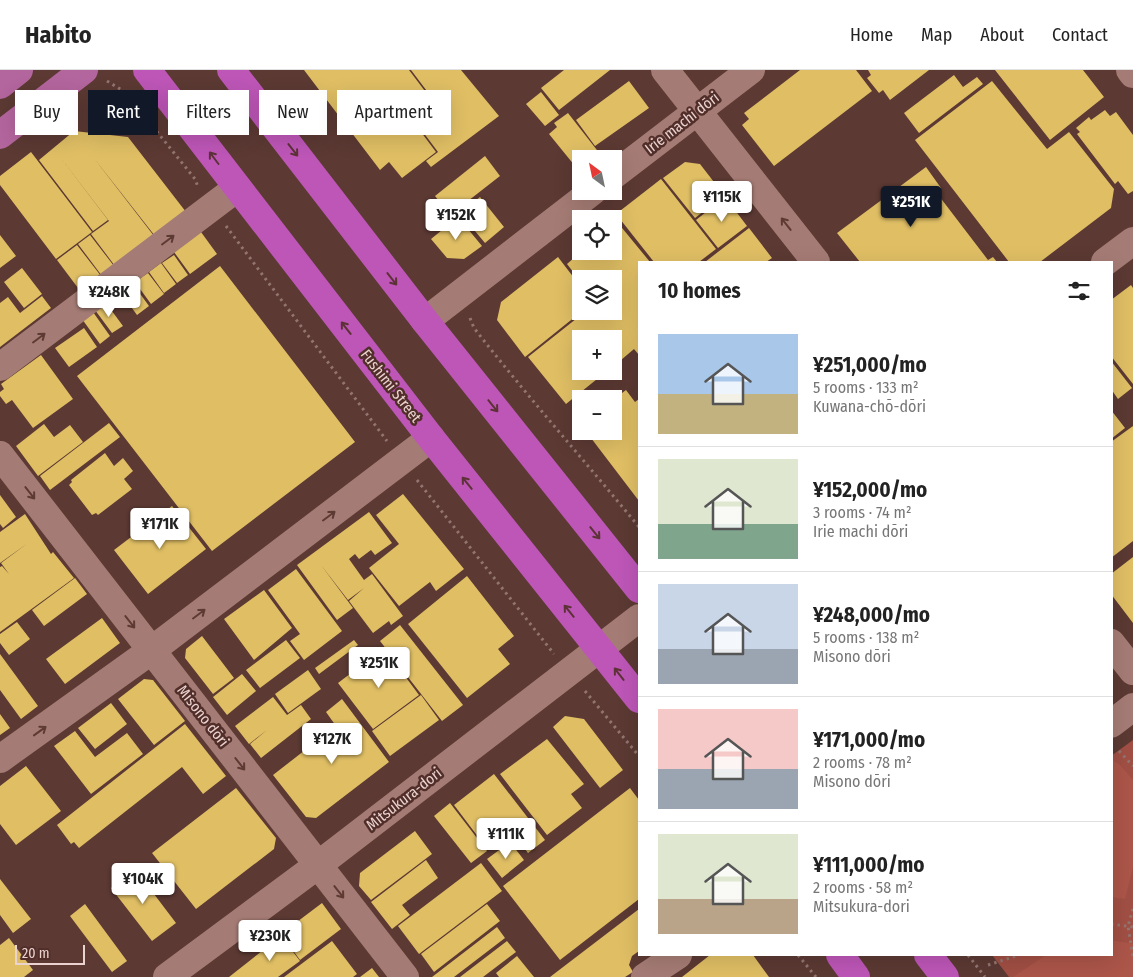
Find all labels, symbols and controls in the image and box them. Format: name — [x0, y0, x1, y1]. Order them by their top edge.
text: Habito — [25, 21, 91, 49]
text: Home — [850, 24, 893, 46]
text: Map — [921, 24, 952, 46]
text: About — [980, 24, 1024, 46]
text: Contact — [1052, 24, 1108, 46]
street label: Irie machi dōri — [641, 88, 723, 158]
chip: Buy — [15, 90, 78, 135]
chip: Rent — [88, 90, 158, 135]
chip: Filters — [168, 90, 249, 135]
chip: New — [259, 90, 327, 135]
chip: Apartment — [337, 90, 451, 135]
one-way arrow — [288, 143, 298, 157]
north arrow — [572, 150, 622, 200]
map controls — [572, 150, 622, 440]
one-way arrow — [209, 152, 220, 165]
pin: ¥115K — [687, 180, 757, 223]
pin: ¥251K — [876, 186, 946, 228]
text: ¥115K — [703, 187, 741, 206]
text: ¥251K — [892, 192, 930, 211]
pin: ¥152K — [421, 198, 491, 241]
text: ¥152K — [437, 205, 475, 224]
button: locate — [572, 210, 622, 260]
one-way arrow — [780, 218, 791, 231]
one-way arrow — [161, 234, 174, 245]
button: layers — [572, 270, 622, 320]
one-way arrow — [387, 272, 398, 285]
pin: ¥248K — [74, 276, 144, 318]
icon: filters — [1065, 277, 1093, 305]
text: 10 homes — [658, 278, 741, 304]
text: ¥248K — [88, 282, 130, 301]
one-way arrow — [340, 322, 351, 335]
button: + — [572, 330, 622, 380]
one-way arrow — [32, 332, 45, 343]
street label: Fushimi Street — [357, 346, 425, 426]
text: ¥251,000/mo — [813, 352, 927, 378]
icon: home — [698, 354, 758, 414]
text: 5 rooms · 133 m² — [813, 378, 919, 397]
button: − — [572, 390, 622, 440]
text: Kuwana-chō-dōri — [813, 397, 926, 416]
one-way arrow — [488, 399, 499, 412]
one-way arrow — [462, 477, 473, 490]
text: ¥152,000/mo — [813, 477, 927, 503]
icon: home — [698, 479, 758, 539]
one-way arrow — [25, 486, 35, 500]
text: 3 rooms · 74 m² — [813, 503, 911, 522]
pin: ¥171K — [125, 508, 195, 550]
one-way arrow — [322, 511, 335, 522]
text: ¥171K — [141, 514, 179, 533]
text: Irie machi dōri — [813, 522, 908, 541]
one-way arrow — [589, 526, 600, 539]
text: ¥248,000/mo — [813, 602, 930, 628]
one-way arrow — [563, 604, 574, 617]
icon: home — [698, 604, 758, 664]
one-way arrow — [192, 609, 206, 619]
one-way arrow — [124, 615, 135, 628]
text: 5 rooms · 138 m² — [813, 628, 919, 647]
pin: ¥251K — [344, 646, 414, 689]
text: Misono dōri — [813, 647, 891, 666]
text: ¥251K — [360, 653, 398, 672]
one-way arrow — [613, 668, 624, 681]
street label: Misono dōri — [173, 682, 233, 750]
pin: ¥127K — [297, 722, 367, 765]
one-way arrow — [32, 726, 46, 736]
text: ¥171,000/mo — [813, 727, 925, 753]
text: ¥127K — [313, 729, 351, 748]
icon: home — [698, 729, 758, 789]
text: 2 rooms · 78 m² — [813, 753, 912, 772]
one-way arrow — [235, 757, 245, 771]
street label: Mitsukura-dori — [363, 764, 445, 834]
text: Misono dōri — [813, 772, 891, 791]
pin: ¥111K — [471, 818, 541, 860]
text: ¥111K — [488, 824, 524, 843]
text: ¥111,000/mo — [813, 852, 924, 878]
icon: home — [698, 854, 758, 914]
pin: ¥104K — [108, 862, 178, 905]
text: ¥104K — [123, 869, 163, 888]
text: 2 rooms · 58 m² — [813, 878, 913, 897]
one-way arrow — [334, 886, 345, 899]
text: Mitsukura-dori — [813, 897, 910, 916]
pin: ¥230K — [235, 920, 305, 962]
text: ¥230K — [249, 926, 291, 945]
scale bar — [15, 942, 85, 965]
text: 20 m — [22, 945, 50, 962]

